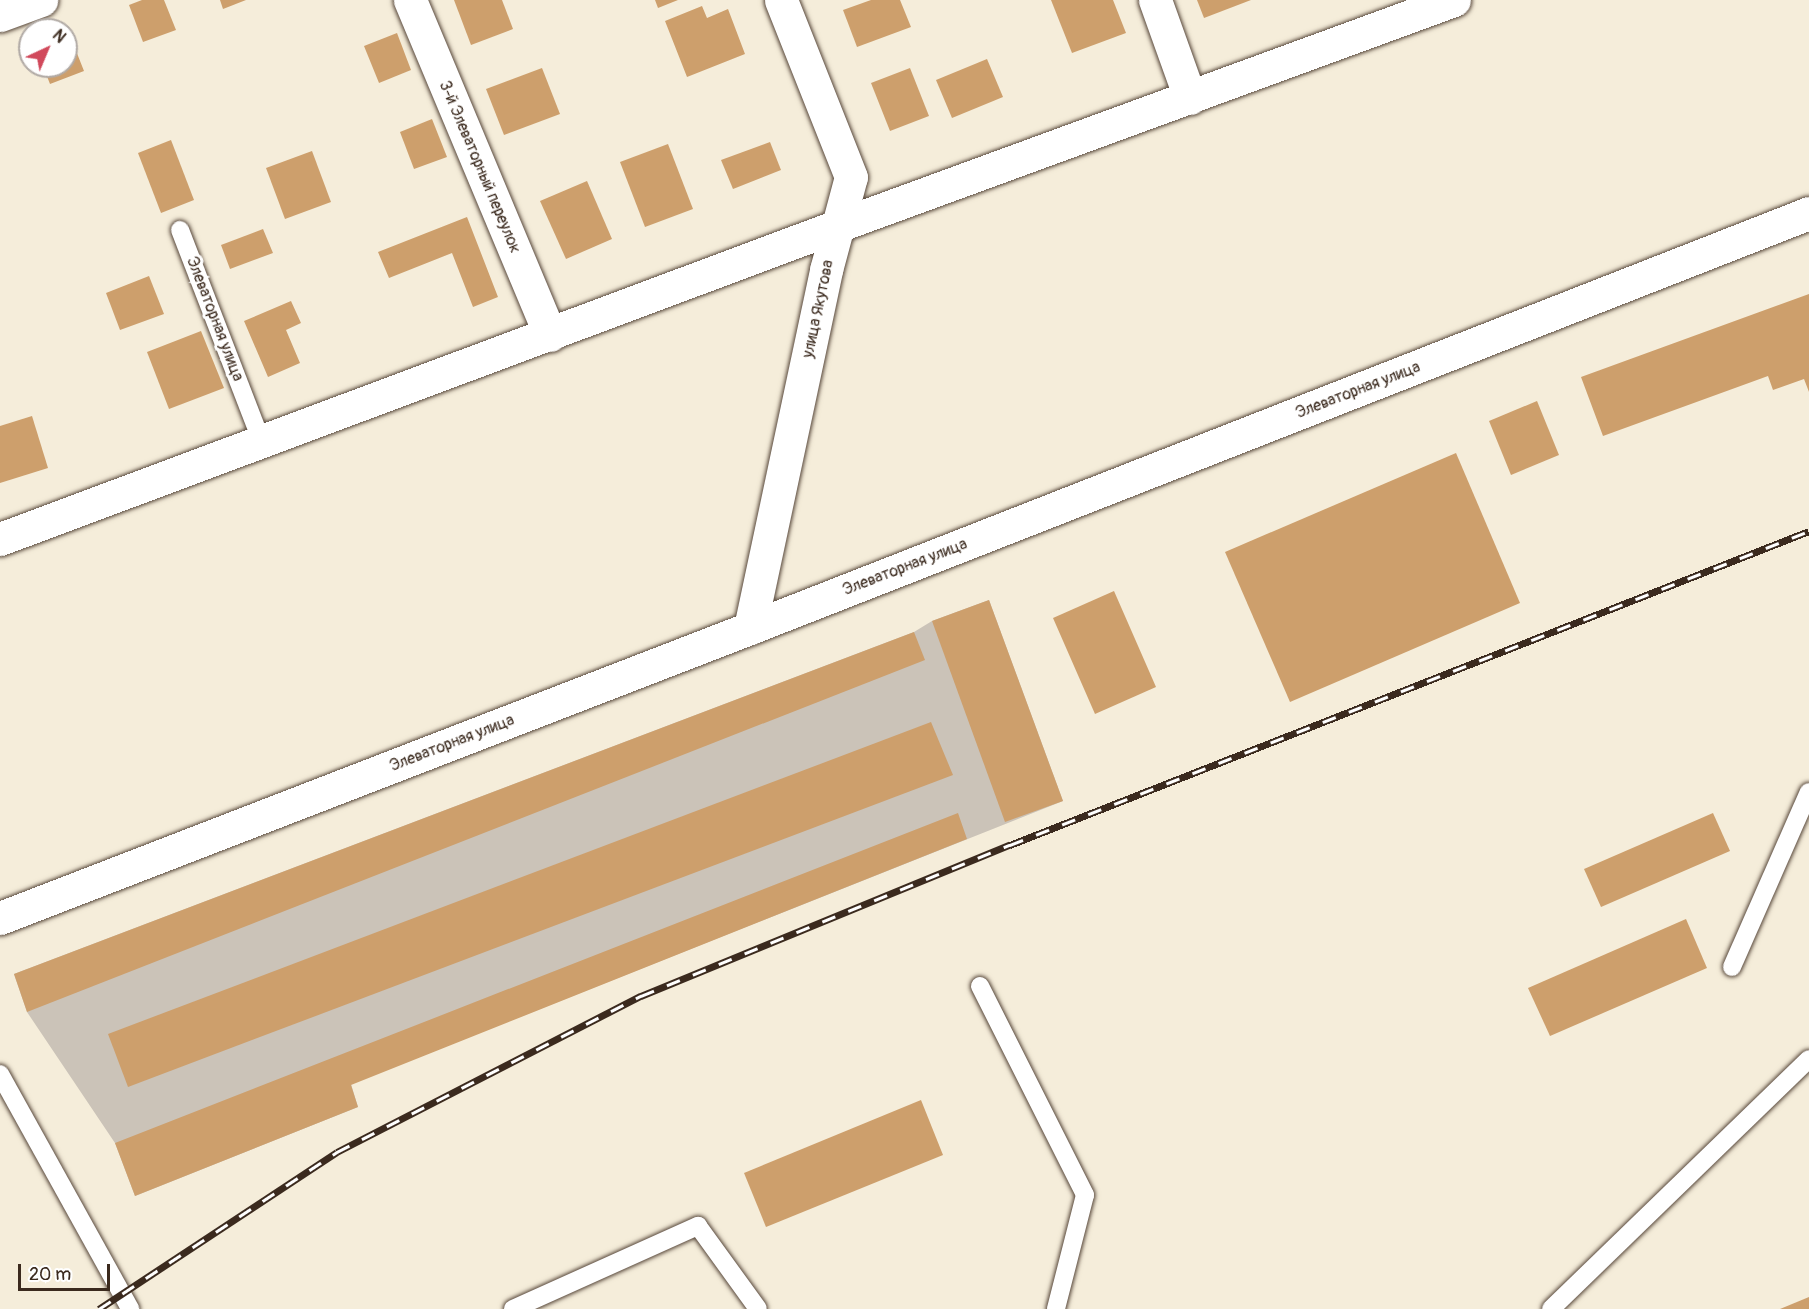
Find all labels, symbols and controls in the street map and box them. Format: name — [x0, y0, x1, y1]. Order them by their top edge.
north arrow — [18, 18, 78, 78]
text: N — [48, 26, 70, 47]
street label: 3-й Элеваторный переулок — [435, 78, 525, 256]
street label: Элеваторная улица — [182, 254, 248, 384]
street label: улица Якутова — [798, 258, 838, 360]
street label: Элеваторная улица — [1293, 357, 1423, 423]
street label: Элеваторная улица — [840, 534, 970, 600]
street label: Элеваторная улица — [387, 710, 517, 776]
scale bar — [21, 1252, 112, 1290]
text: 20 m — [29, 1263, 71, 1286]

